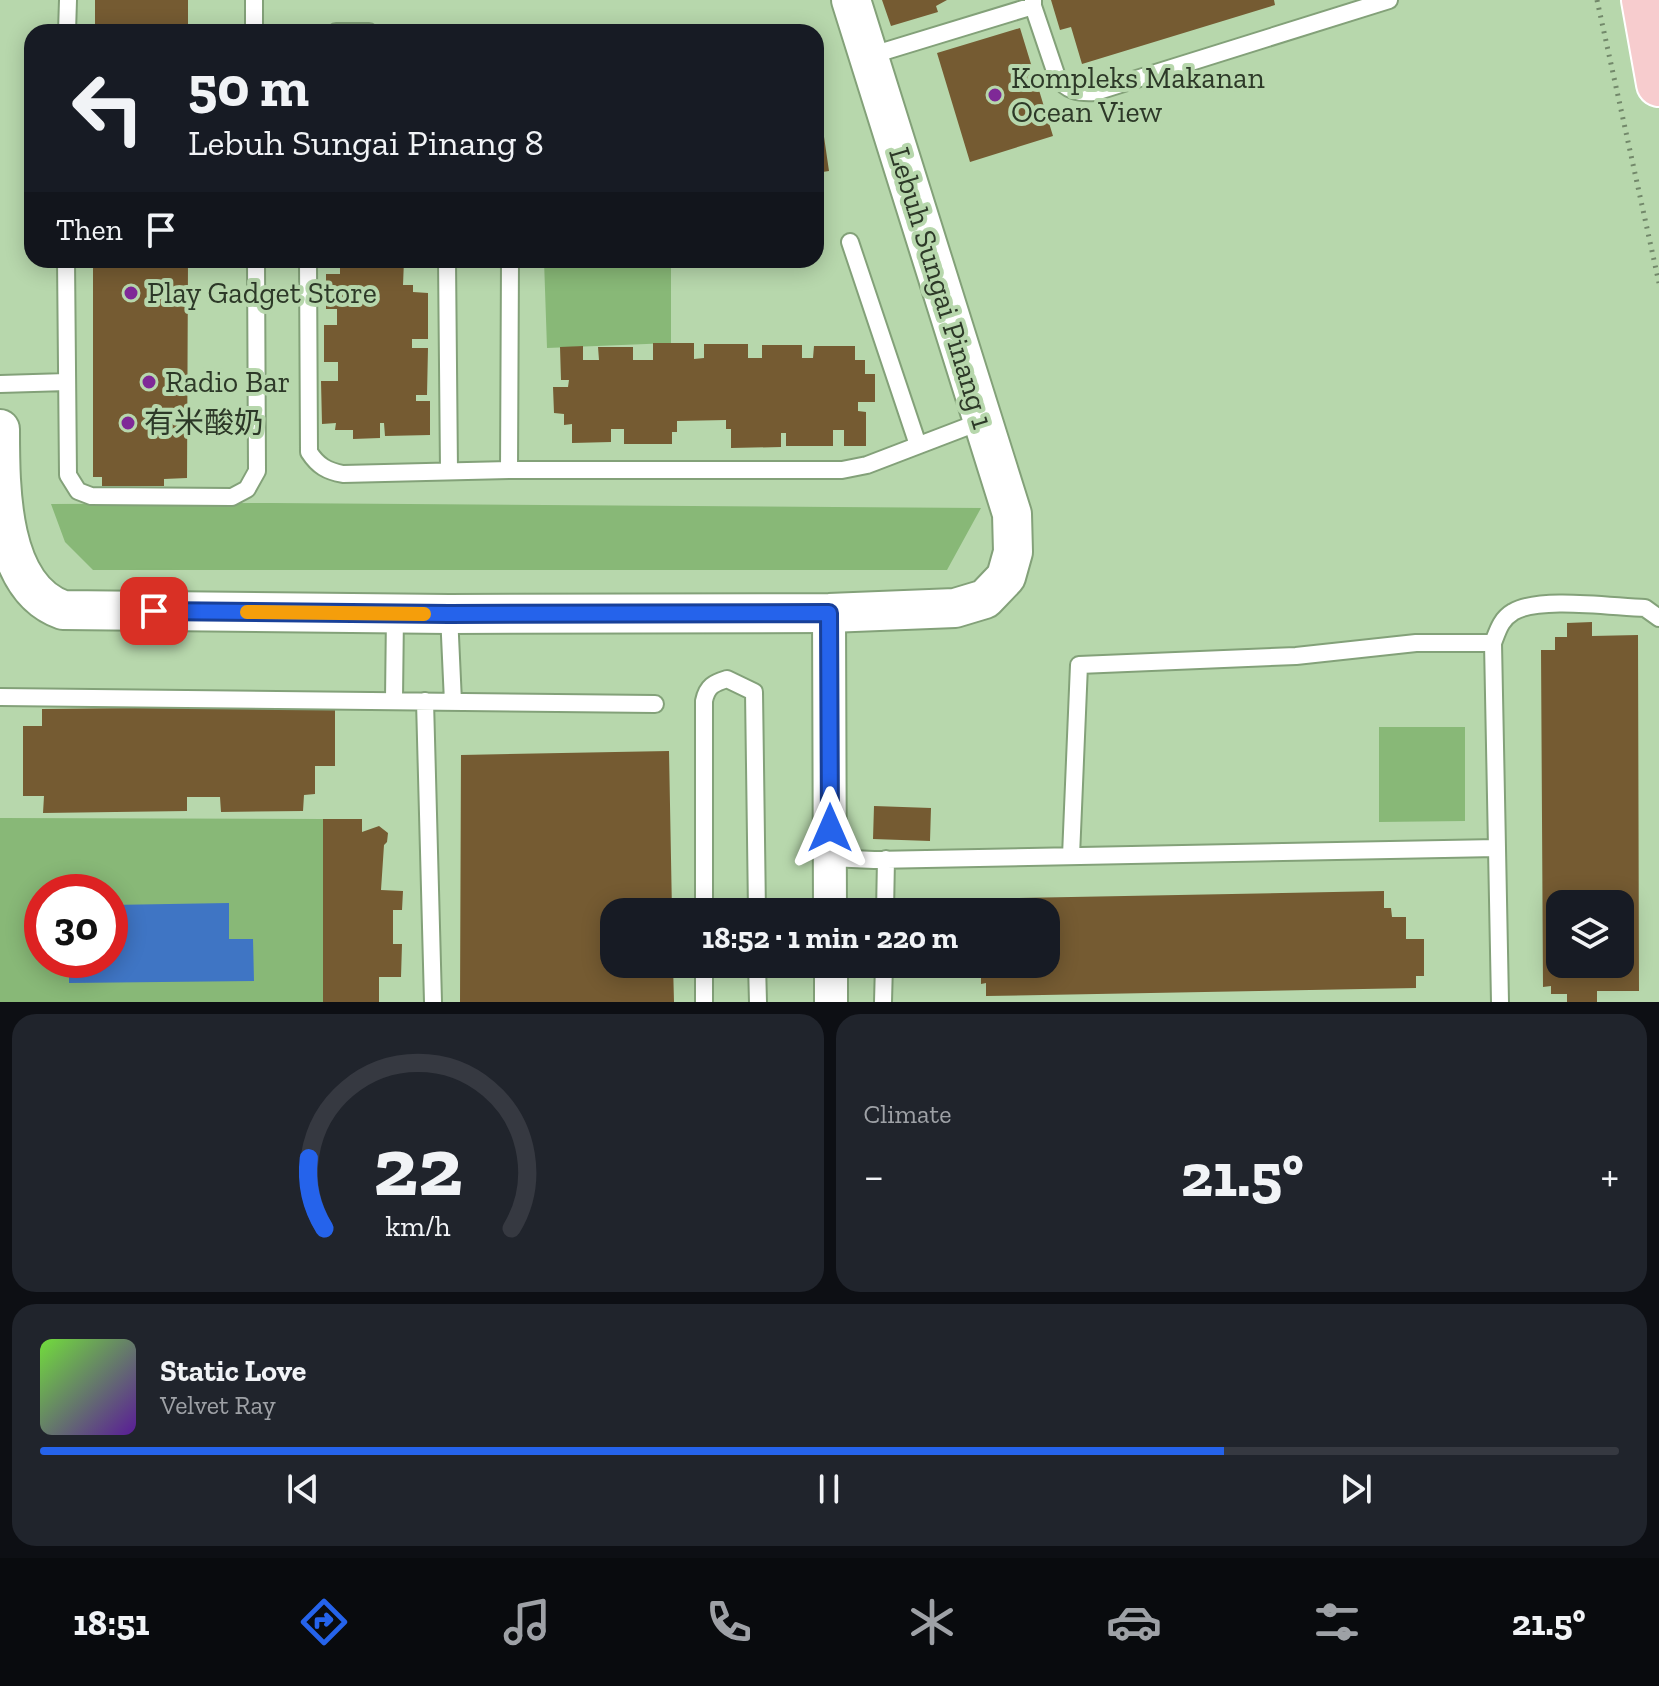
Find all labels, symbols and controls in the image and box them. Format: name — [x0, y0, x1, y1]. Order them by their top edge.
text: 50 m — [188, 53, 309, 120]
icon: left — [56, 56, 160, 160]
place label: Kompleks Makanan Ocean View — [1011, 60, 1265, 130]
marker: Kompleks Makanan Ocean View — [986, 86, 1004, 104]
text: Lebuh Sungai Pinang 8 — [188, 121, 544, 164]
street label: Lebuh Sungai Pinang 1 — [881, 143, 1001, 433]
icon: arrive — [139, 208, 183, 252]
text: Then — [56, 212, 123, 248]
place label: Play Gadget Store — [147, 275, 377, 311]
marker: Play Gadget Store — [122, 284, 140, 302]
place label: Radio Bar — [165, 364, 290, 400]
marker: Radio Bar — [140, 373, 158, 391]
place label: 有米酸奶 — [144, 405, 264, 441]
marker: 有米酸奶 — [119, 414, 137, 432]
pin — [120, 577, 188, 645]
icon: arrive — [132, 589, 176, 633]
position arrow — [788, 786, 872, 870]
speed limit sign: 30 — [24, 874, 128, 978]
map controls — [1546, 890, 1634, 978]
button: layers — [1546, 890, 1634, 978]
text: 18:52 · 1 min · 220 m — [702, 920, 958, 956]
text: Climate — [864, 1098, 951, 1130]
text: 22 — [373, 1116, 462, 1216]
text: 21.5° — [1181, 1139, 1304, 1211]
text: − — [864, 1149, 884, 1202]
text: + — [1600, 1149, 1619, 1202]
text: km/h — [385, 1209, 450, 1243]
text: Static Love — [160, 1353, 306, 1389]
text: Velvet Ray — [160, 1389, 276, 1421]
icon: previous — [281, 1467, 325, 1511]
icon: pause — [807, 1467, 851, 1511]
icon: next — [1334, 1467, 1378, 1511]
icon: directions — [296, 1594, 352, 1650]
icon: music — [499, 1594, 555, 1650]
icon: phone — [701, 1594, 757, 1650]
icon: climate — [904, 1594, 960, 1650]
icon: car — [1106, 1594, 1162, 1650]
icon: filters — [1309, 1594, 1365, 1650]
text: 18:51 — [73, 1601, 150, 1644]
text: 21.5° — [1512, 1601, 1586, 1644]

